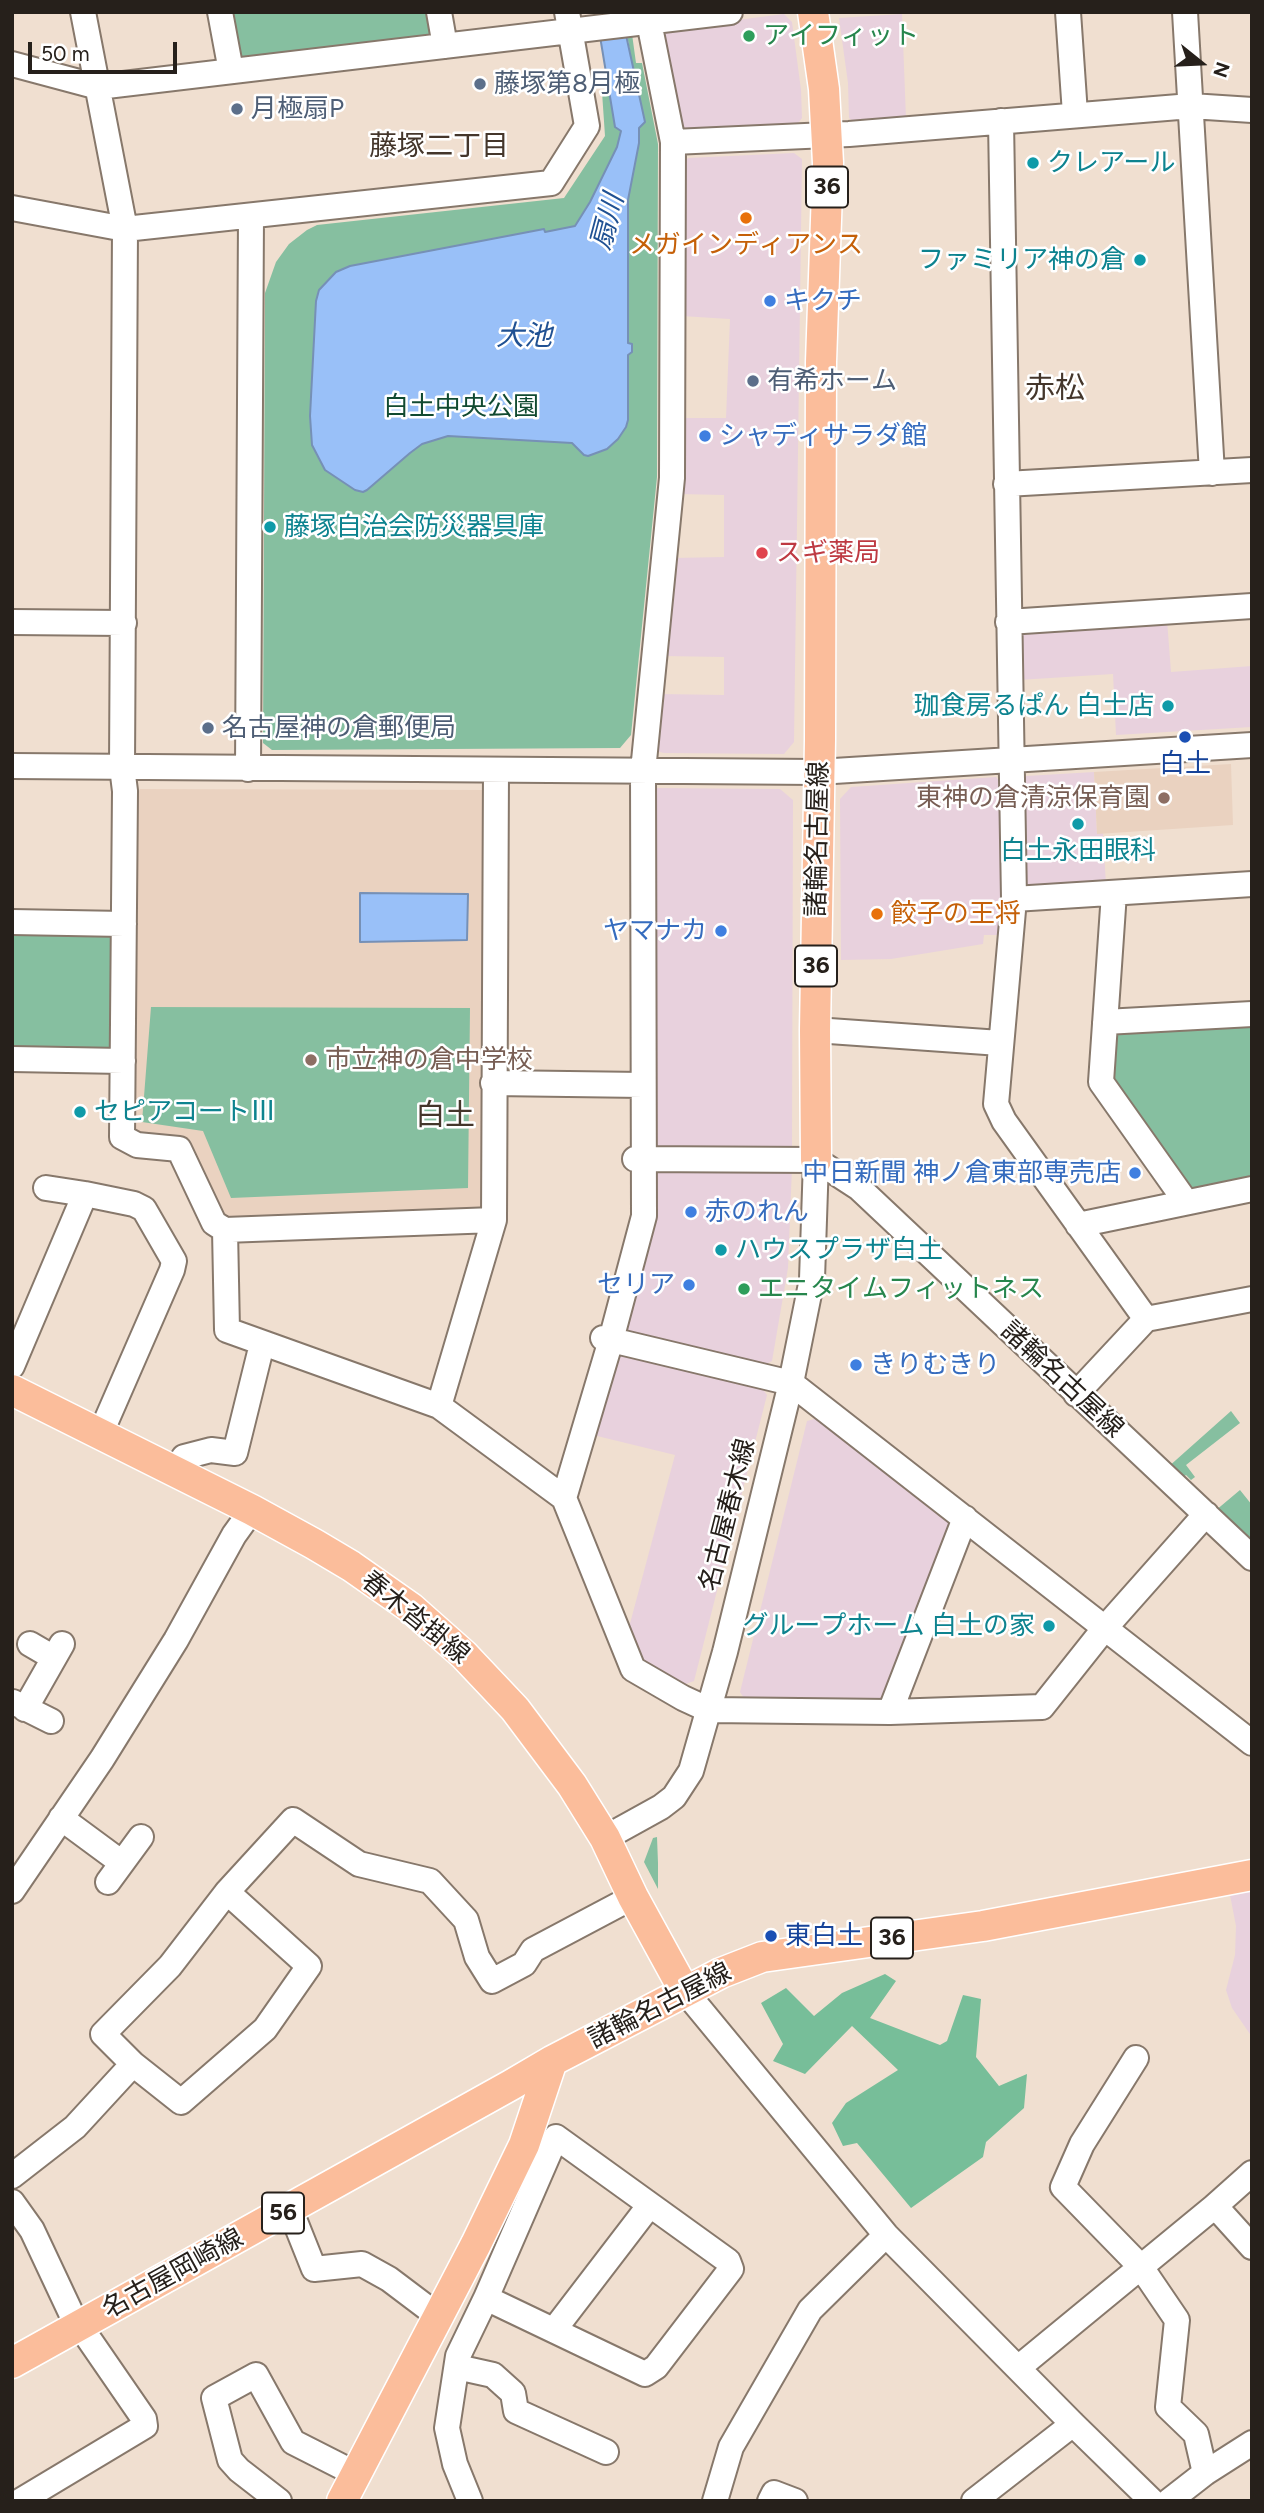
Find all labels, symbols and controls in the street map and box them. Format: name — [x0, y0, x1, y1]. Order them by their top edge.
place label: アイフィット — [763, 20, 919, 52]
scale bar — [32, 28, 180, 72]
marker: アイフィット — [741, 28, 757, 44]
north arrow — [1166, 28, 1236, 98]
text: 50 m — [41, 41, 90, 66]
text: N — [1208, 59, 1235, 80]
place label: 藤塚第8月極 — [494, 68, 640, 100]
marker: 藤塚第8月極 — [472, 76, 488, 92]
place label: 月極扇P — [251, 93, 344, 125]
marker: 月極扇P — [229, 101, 245, 117]
district label: 藤塚二丁目 — [369, 130, 509, 164]
place label: クレアール — [1047, 147, 1175, 179]
marker: クレアール — [1025, 155, 1041, 171]
road number: 36 — [806, 167, 848, 208]
water label: 扇川 — [585, 191, 631, 253]
marker: メガインディアンス — [738, 210, 754, 226]
place label: メガインディアンス — [629, 229, 863, 261]
place label: ファミリア神の倉 — [918, 244, 1126, 276]
marker: ファミリア神の倉 — [1132, 252, 1148, 268]
place label: キクチ — [784, 285, 862, 317]
marker: キクチ — [762, 293, 778, 309]
water label: 大池 — [496, 320, 552, 354]
place label: 有希ホーム — [767, 365, 897, 397]
district label: 赤松 — [1025, 371, 1085, 407]
marker: 有希ホーム — [745, 373, 761, 389]
park label: 白土中央公園 — [383, 391, 539, 423]
place label: シャディサラダ館 — [719, 420, 927, 452]
marker: シャディサラダ館 — [697, 428, 713, 444]
place label: 藤塚自治会防災器具庫 — [284, 511, 544, 543]
marker: 藤塚自治会防災器具庫 — [262, 519, 278, 535]
place label: スギ薬局 — [776, 537, 880, 569]
marker: スギ薬局 — [754, 545, 770, 561]
place label: 珈食房るぱん 白土店 — [914, 690, 1154, 722]
marker: 珈食房るぱん 白土店 — [1160, 698, 1176, 714]
place label: 名古屋神の倉郵便局 — [222, 712, 456, 744]
marker: 名古屋神の倉郵便局 — [200, 720, 216, 736]
marker: 白土 — [1177, 729, 1193, 745]
place label: 白土 — [1159, 748, 1211, 780]
street label: 諸輪名古屋線 — [801, 761, 835, 917]
place label: 東神の倉清涼保育園 — [916, 782, 1150, 814]
marker: 東神の倉清涼保育園 — [1156, 790, 1172, 806]
marker: 白土永田眼科 — [1070, 816, 1086, 832]
place label: 白土永田眼科 — [1000, 835, 1156, 867]
place label: 餃子の王将 — [891, 898, 1021, 930]
marker: 餃子の王将 — [869, 906, 885, 922]
place label: ヤマナカ — [603, 915, 707, 947]
marker: ヤマナカ — [713, 923, 729, 939]
road number: 36 — [795, 946, 837, 986]
place label: 市立神の倉中学校 — [325, 1044, 533, 1076]
marker: 市立神の倉中学校 — [303, 1052, 319, 1068]
place label: セピアコートⅢ — [94, 1096, 276, 1128]
district label: 白土 — [415, 1098, 475, 1134]
marker: セピアコートⅢ — [72, 1104, 88, 1120]
place label: 中日新聞 神ノ倉東部専売店 — [803, 1157, 1121, 1189]
marker: 中日新聞 神ノ倉東部専売店 — [1127, 1165, 1143, 1181]
place label: 赤のれん — [705, 1196, 809, 1228]
marker: 赤のれん — [683, 1204, 699, 1220]
place label: ハウスプラザ白土 — [735, 1234, 943, 1266]
marker: ハウスプラザ白土 — [713, 1242, 729, 1258]
place label: セリア — [597, 1269, 675, 1301]
place label: エニタイムフィットネス — [758, 1273, 1044, 1305]
marker: セリア — [681, 1277, 697, 1293]
marker: エニタイムフィットネス — [736, 1281, 752, 1297]
street label: 諸輪名古屋線 — [994, 1315, 1130, 1445]
place label: きりむきり — [870, 1349, 1000, 1381]
marker: きりむきり — [848, 1357, 864, 1373]
street label: 名古屋春木線 — [694, 1436, 762, 1594]
street label: 春木沓掛線 — [355, 1565, 475, 1671]
place label: グループホーム 白土の家 — [743, 1610, 1035, 1642]
marker: グループホーム 白土の家 — [1041, 1618, 1057, 1634]
road number: 36 — [871, 1917, 913, 1958]
place label: 東白土 — [785, 1920, 863, 1952]
marker: 東白土 — [763, 1928, 779, 1944]
street label: 諸輪名古屋線 — [583, 1957, 737, 2055]
road number: 56 — [262, 2192, 304, 2234]
street label: 名古屋岡崎線 — [97, 2223, 249, 2325]

